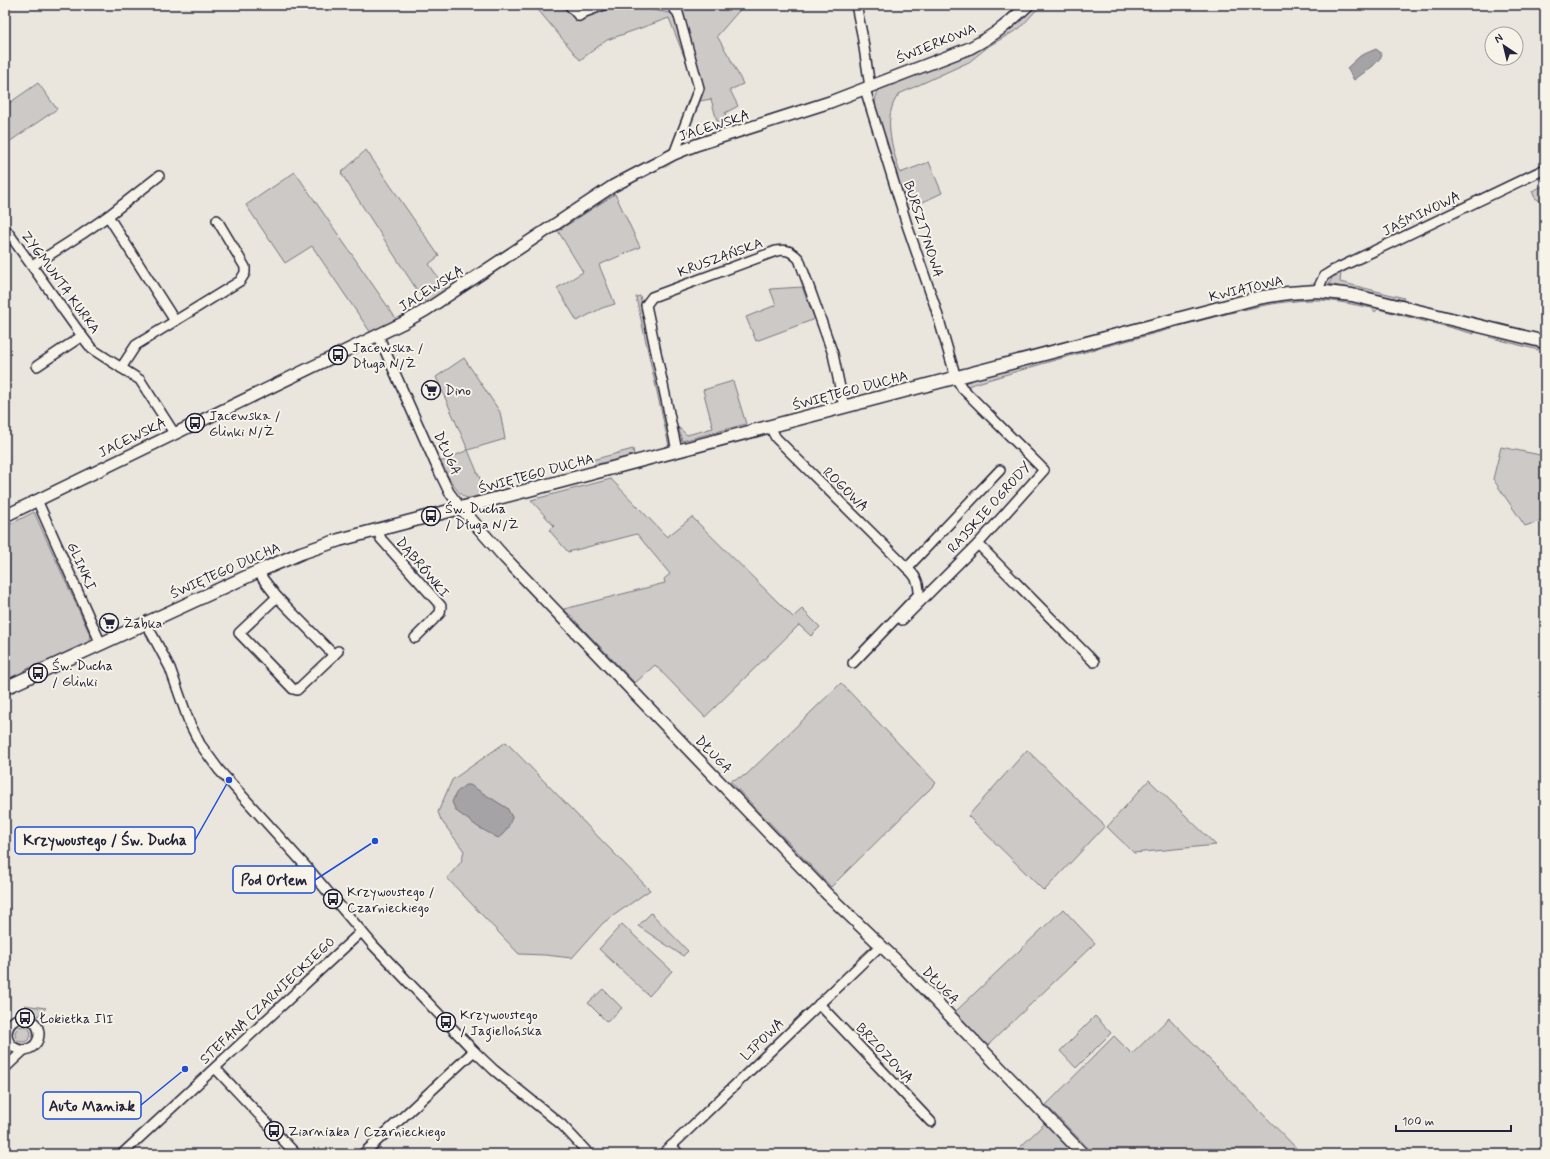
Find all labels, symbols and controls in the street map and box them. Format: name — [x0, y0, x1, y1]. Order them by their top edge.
street label: ŚWIERKOWA — [894, 20, 979, 68]
north arrow — [1484, 26, 1524, 66]
text: N — [1492, 31, 1506, 46]
street label: JACEWSKA — [677, 106, 752, 146]
street label: BURSZTYNOWA — [899, 179, 947, 280]
street label: JAŚMINOWA — [1380, 187, 1463, 240]
street label: ZYGMUNTA KURKA — [17, 228, 104, 338]
street label: KRUSZAŃSKA — [675, 234, 765, 282]
street label: JACEWSKA — [396, 262, 467, 316]
street label: KWIATOWA — [1207, 272, 1285, 306]
place label: Jacewska / Długa N/Ż — [352, 339, 423, 373]
bus stop icon: Jacewska / Długa N/Ż — [327, 344, 349, 366]
street label: ŚWIĘTEGO DUCHA — [791, 367, 910, 415]
supermarket icon: Dino — [420, 379, 442, 401]
place label: Dino — [445, 382, 471, 400]
place label: Jacewska / Glinki N/Ż — [209, 407, 280, 441]
bus stop icon: Jacewska / Glinki N/Ż — [184, 412, 206, 434]
street label: JACEWSKA — [95, 414, 169, 462]
street label: DŁUGA — [429, 429, 465, 478]
street label: ŚWIĘTEGO DUCHA — [477, 450, 596, 498]
street label: RAJSKIE OGRODY — [944, 458, 1036, 557]
street label: ROGOWA — [819, 463, 872, 516]
place label: Św. Ducha / Długa N/Ż — [445, 500, 519, 534]
bus stop icon: Św. Ducha / Długa N/Ż — [420, 505, 442, 527]
street label: DĄBRÓWKI — [392, 534, 453, 602]
street label: ŚWIĘTEGO DUCHA — [168, 539, 283, 603]
street label: GLINKI — [63, 540, 100, 593]
supermarket icon: Żabka — [98, 612, 120, 634]
place label: Żabka — [123, 615, 163, 633]
place label: Św. Ducha / Glinki — [52, 657, 113, 691]
bus stop icon: Św. Ducha / Glinki — [27, 662, 49, 684]
street label: DŁUGA — [691, 732, 736, 778]
callout: Krzywoustego / Św. Ducha — [15, 827, 195, 854]
text: Krzywoustego / Św. Ducha — [23, 830, 187, 852]
callout: Pod Orłem — [233, 866, 315, 893]
text: Pod Orłem — [241, 871, 307, 891]
place label: Krzywoustego / Czarnieckiego — [347, 883, 435, 917]
bus stop icon: Krzywoustego / Czarnieckiego — [322, 888, 344, 910]
street label: STEFANA CZARNIECKIEGO — [196, 933, 339, 1068]
street label: DŁUGA — [918, 963, 963, 1009]
place label: Krzywoustego / Jagiellońska — [460, 1006, 542, 1042]
bus stop icon: Łokietka III — [14, 1007, 36, 1029]
place label: Łokietka III — [39, 1010, 114, 1028]
bus stop icon: Krzywoustego / Jagiellońska — [435, 1011, 457, 1033]
street label: LIPOWA — [737, 1014, 788, 1065]
street label: BRZOZOWA — [852, 1019, 917, 1088]
callout: Auto Maniak — [43, 1092, 141, 1119]
text: Auto Maniak — [49, 1097, 136, 1117]
scale bar — [1396, 1107, 1511, 1133]
text: 100 m — [1402, 1114, 1434, 1130]
bus stop icon: Ziarniaka / Czarnieckiego — [263, 1120, 285, 1142]
place label: Ziarniaka / Czarnieckiego — [288, 1123, 446, 1141]

